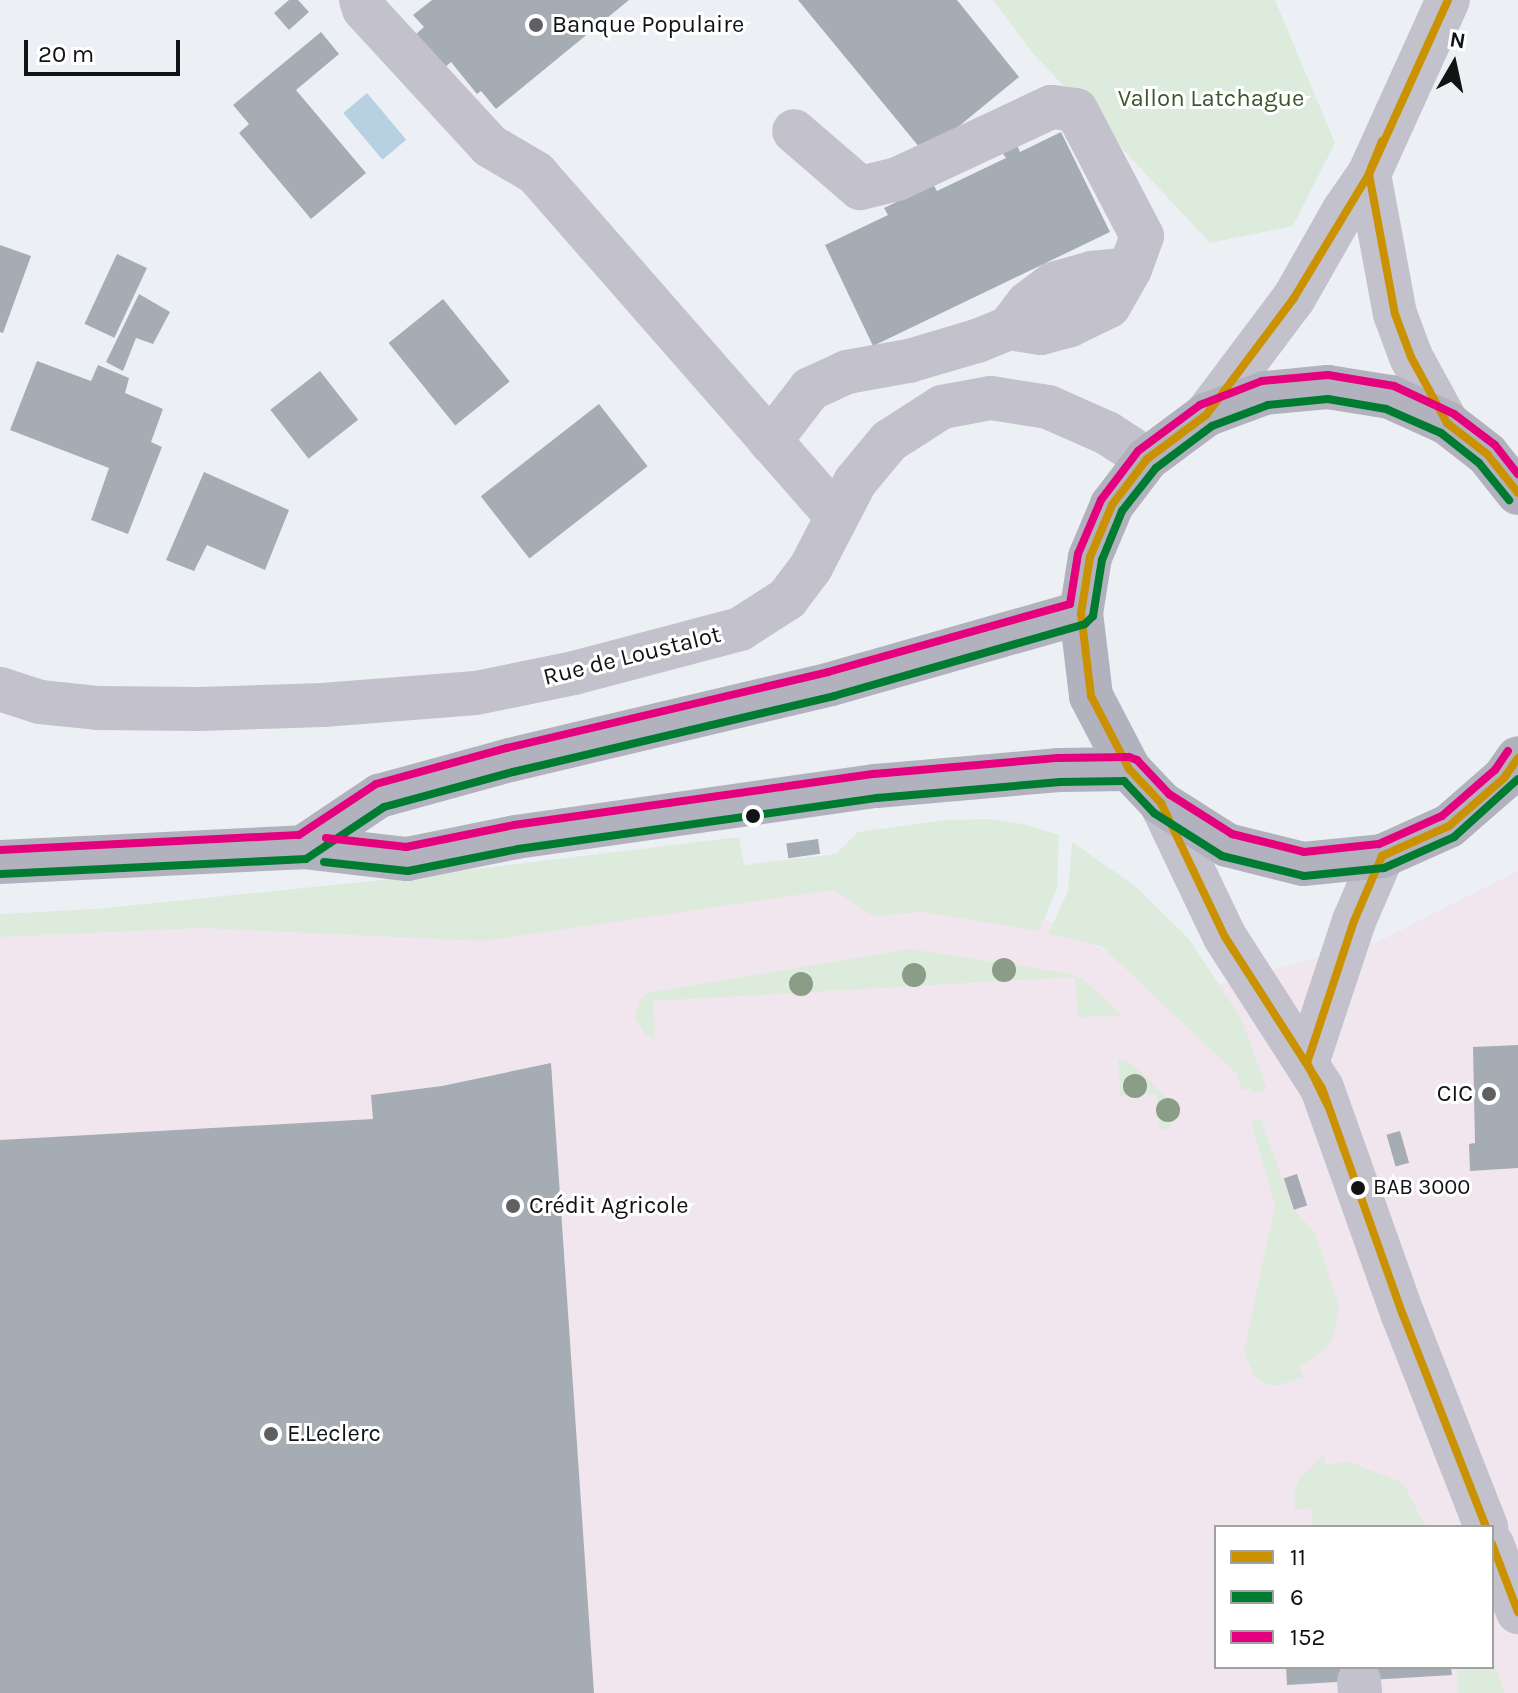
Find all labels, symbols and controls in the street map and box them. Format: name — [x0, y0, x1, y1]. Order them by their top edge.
place label: Banque Populaire — [552, 11, 744, 39]
marker: Banque Populaire — [527, 16, 545, 34]
scale bar — [28, 24, 184, 74]
north arrow — [1414, 24, 1494, 104]
text: N — [1448, 26, 1468, 54]
text: 20 m — [38, 40, 94, 68]
park label: Vallon Latchague — [1118, 85, 1304, 113]
street label: Rue de Loustalot — [540, 620, 724, 692]
unlabelled marker — [745, 808, 761, 824]
place label: CIC — [1437, 1080, 1473, 1108]
marker: CIC — [1480, 1085, 1498, 1103]
place label: BAB 3000 — [1373, 1175, 1470, 1201]
marker: BAB 3000 — [1350, 1180, 1366, 1196]
place label: Crédit Agricole — [529, 1192, 689, 1220]
marker: Crédit Agricole — [504, 1197, 522, 1215]
place label: E.Leclerc — [287, 1420, 381, 1448]
marker: E.Leclerc — [262, 1425, 280, 1443]
legend — [1214, 1525, 1494, 1669]
text: 11 — [1290, 1543, 1306, 1571]
text: 6 — [1290, 1583, 1304, 1611]
text: 152 — [1290, 1623, 1325, 1651]

